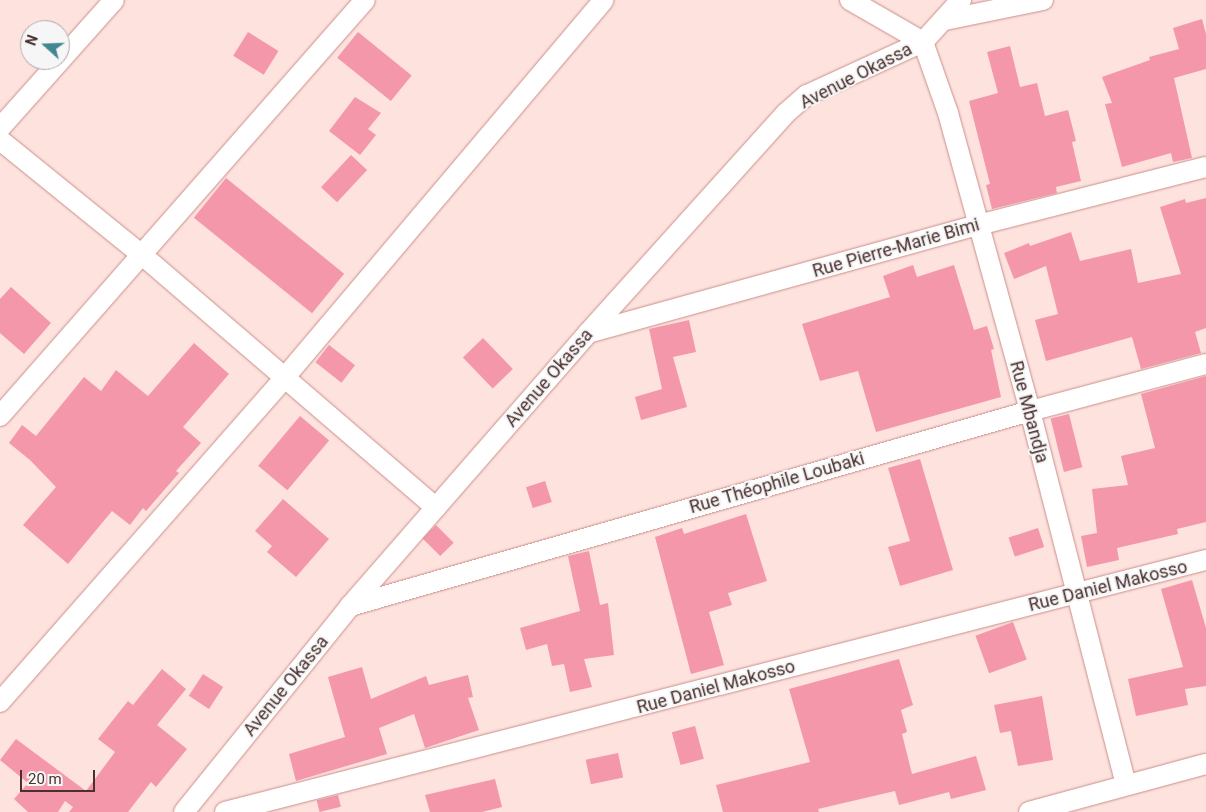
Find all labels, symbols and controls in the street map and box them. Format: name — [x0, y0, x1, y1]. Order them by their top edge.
north arrow — [20, 20, 70, 70]
text: N — [23, 33, 41, 48]
street label: Avenue Okassa — [796, 38, 916, 114]
street label: Rue Pierre-Marie Bimi — [810, 214, 982, 282]
street label: Avenue Okassa — [501, 325, 597, 431]
street label: Rue Mbandja — [1005, 359, 1053, 465]
street label: Rue Théophile Loubaki — [687, 448, 867, 518]
street label: Rue Daniel Makosso — [1026, 556, 1190, 616]
street label: Avenue Okassa — [239, 631, 333, 741]
street label: Rue Daniel Makosso — [634, 655, 798, 719]
scale bar — [22, 760, 98, 792]
text: 20 m — [28, 770, 62, 788]

